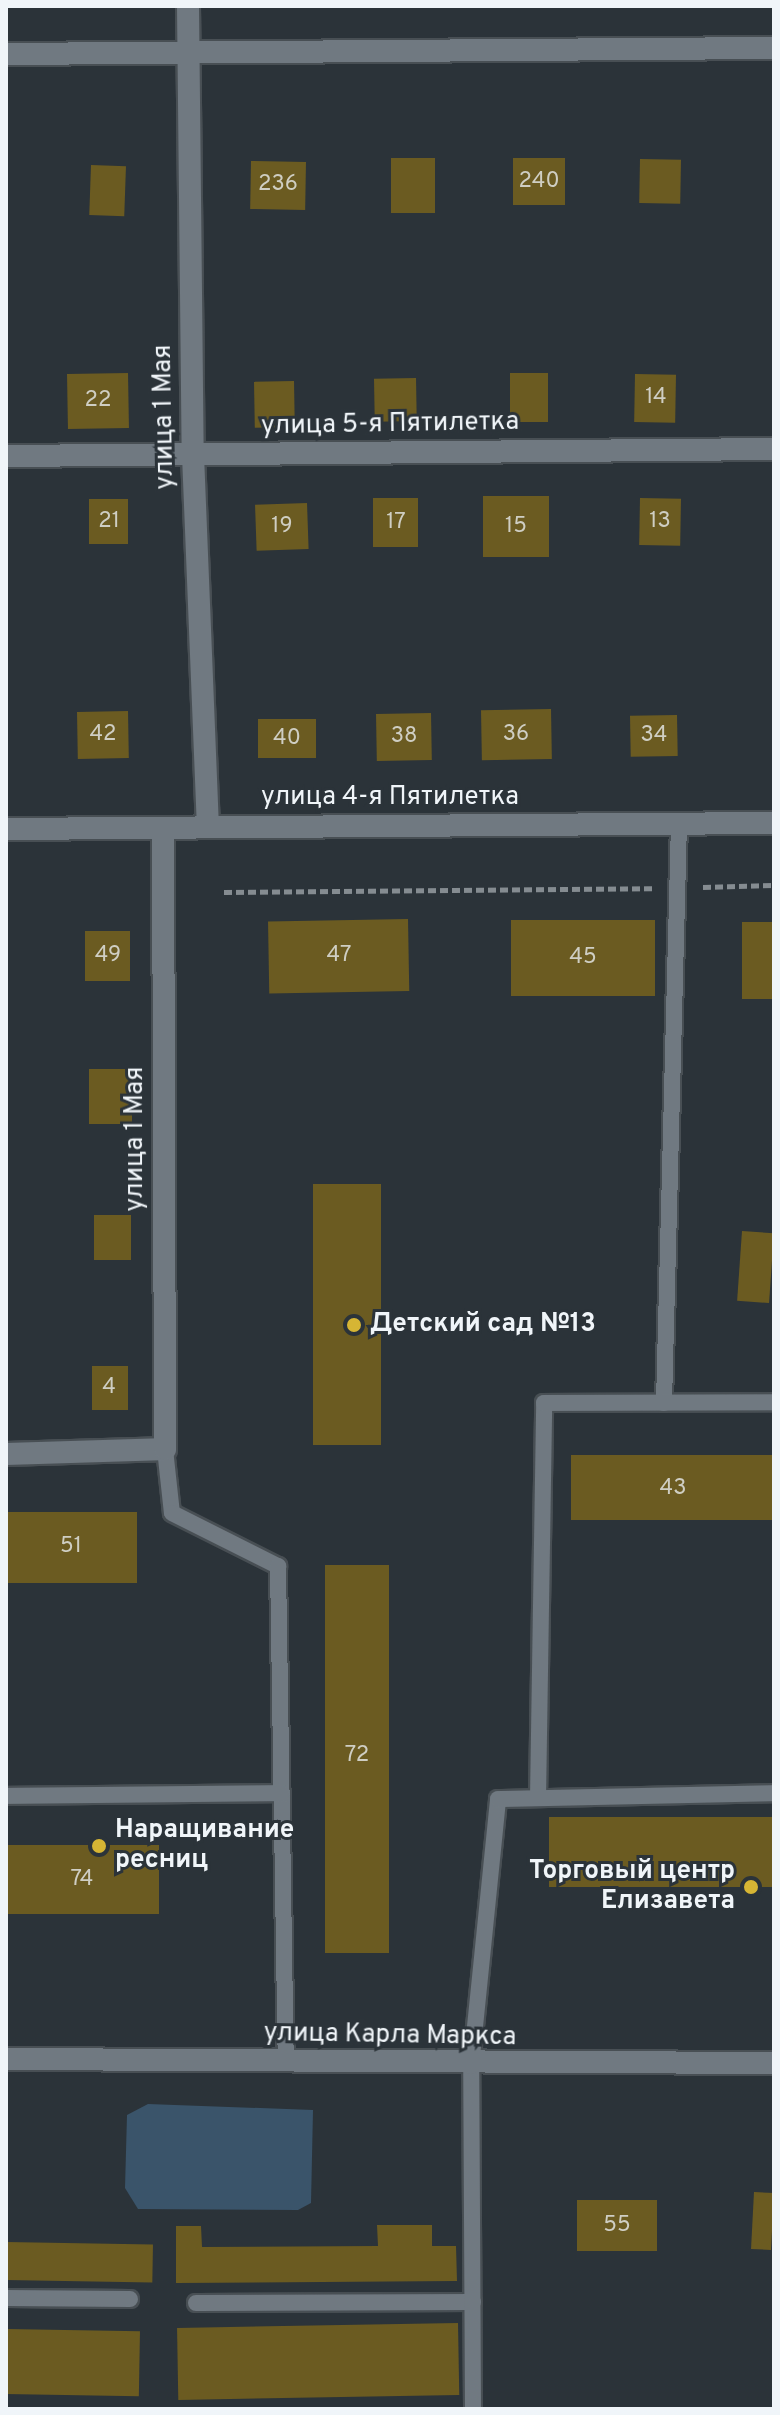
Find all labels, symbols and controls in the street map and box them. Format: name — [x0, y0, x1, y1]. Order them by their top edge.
house number: 240 — [518, 169, 560, 195]
house number: 236 — [258, 172, 298, 198]
street label: улица 1 Мая — [148, 344, 182, 490]
house number: 14 — [645, 385, 667, 411]
house number: 22 — [85, 388, 111, 414]
street label: улица 5-я Пятилетка — [261, 407, 519, 443]
house number: 21 — [98, 509, 120, 535]
house number: 13 — [649, 509, 671, 535]
house number: 17 — [386, 510, 406, 536]
house number: 19 — [271, 514, 293, 540]
house number: 15 — [505, 514, 527, 540]
house number: 42 — [89, 722, 117, 748]
house number: 36 — [503, 722, 529, 748]
house number: 34 — [641, 723, 667, 749]
house number: 38 — [391, 724, 417, 750]
house number: 40 — [273, 726, 301, 752]
street label: улица 4-я Пятилетка — [261, 782, 519, 814]
house number: 49 — [95, 943, 121, 969]
house number: 47 — [327, 943, 351, 969]
house number: 45 — [569, 945, 597, 971]
street label: улица 1 Мая — [120, 1066, 152, 1212]
place label: Детский сад №13 — [370, 1309, 596, 1341]
marker: Детский сад №13 — [345, 1316, 363, 1334]
house number: 4 — [102, 1375, 116, 1401]
house number: 43 — [660, 1476, 686, 1502]
house number: 51 — [60, 1534, 82, 1560]
house number: 72 — [345, 1743, 369, 1769]
place label: Наращивание ресниц — [115, 1815, 294, 1876]
marker: Наращивание ресниц — [90, 1837, 108, 1855]
place label: Торговый центр Елизавета — [529, 1856, 735, 1918]
house number: 74 — [71, 1867, 93, 1893]
marker: Торговый центр Елизавета — [742, 1878, 760, 1896]
street label: улица Карла Маркса — [263, 2018, 517, 2054]
house number: 55 — [603, 2213, 631, 2239]

